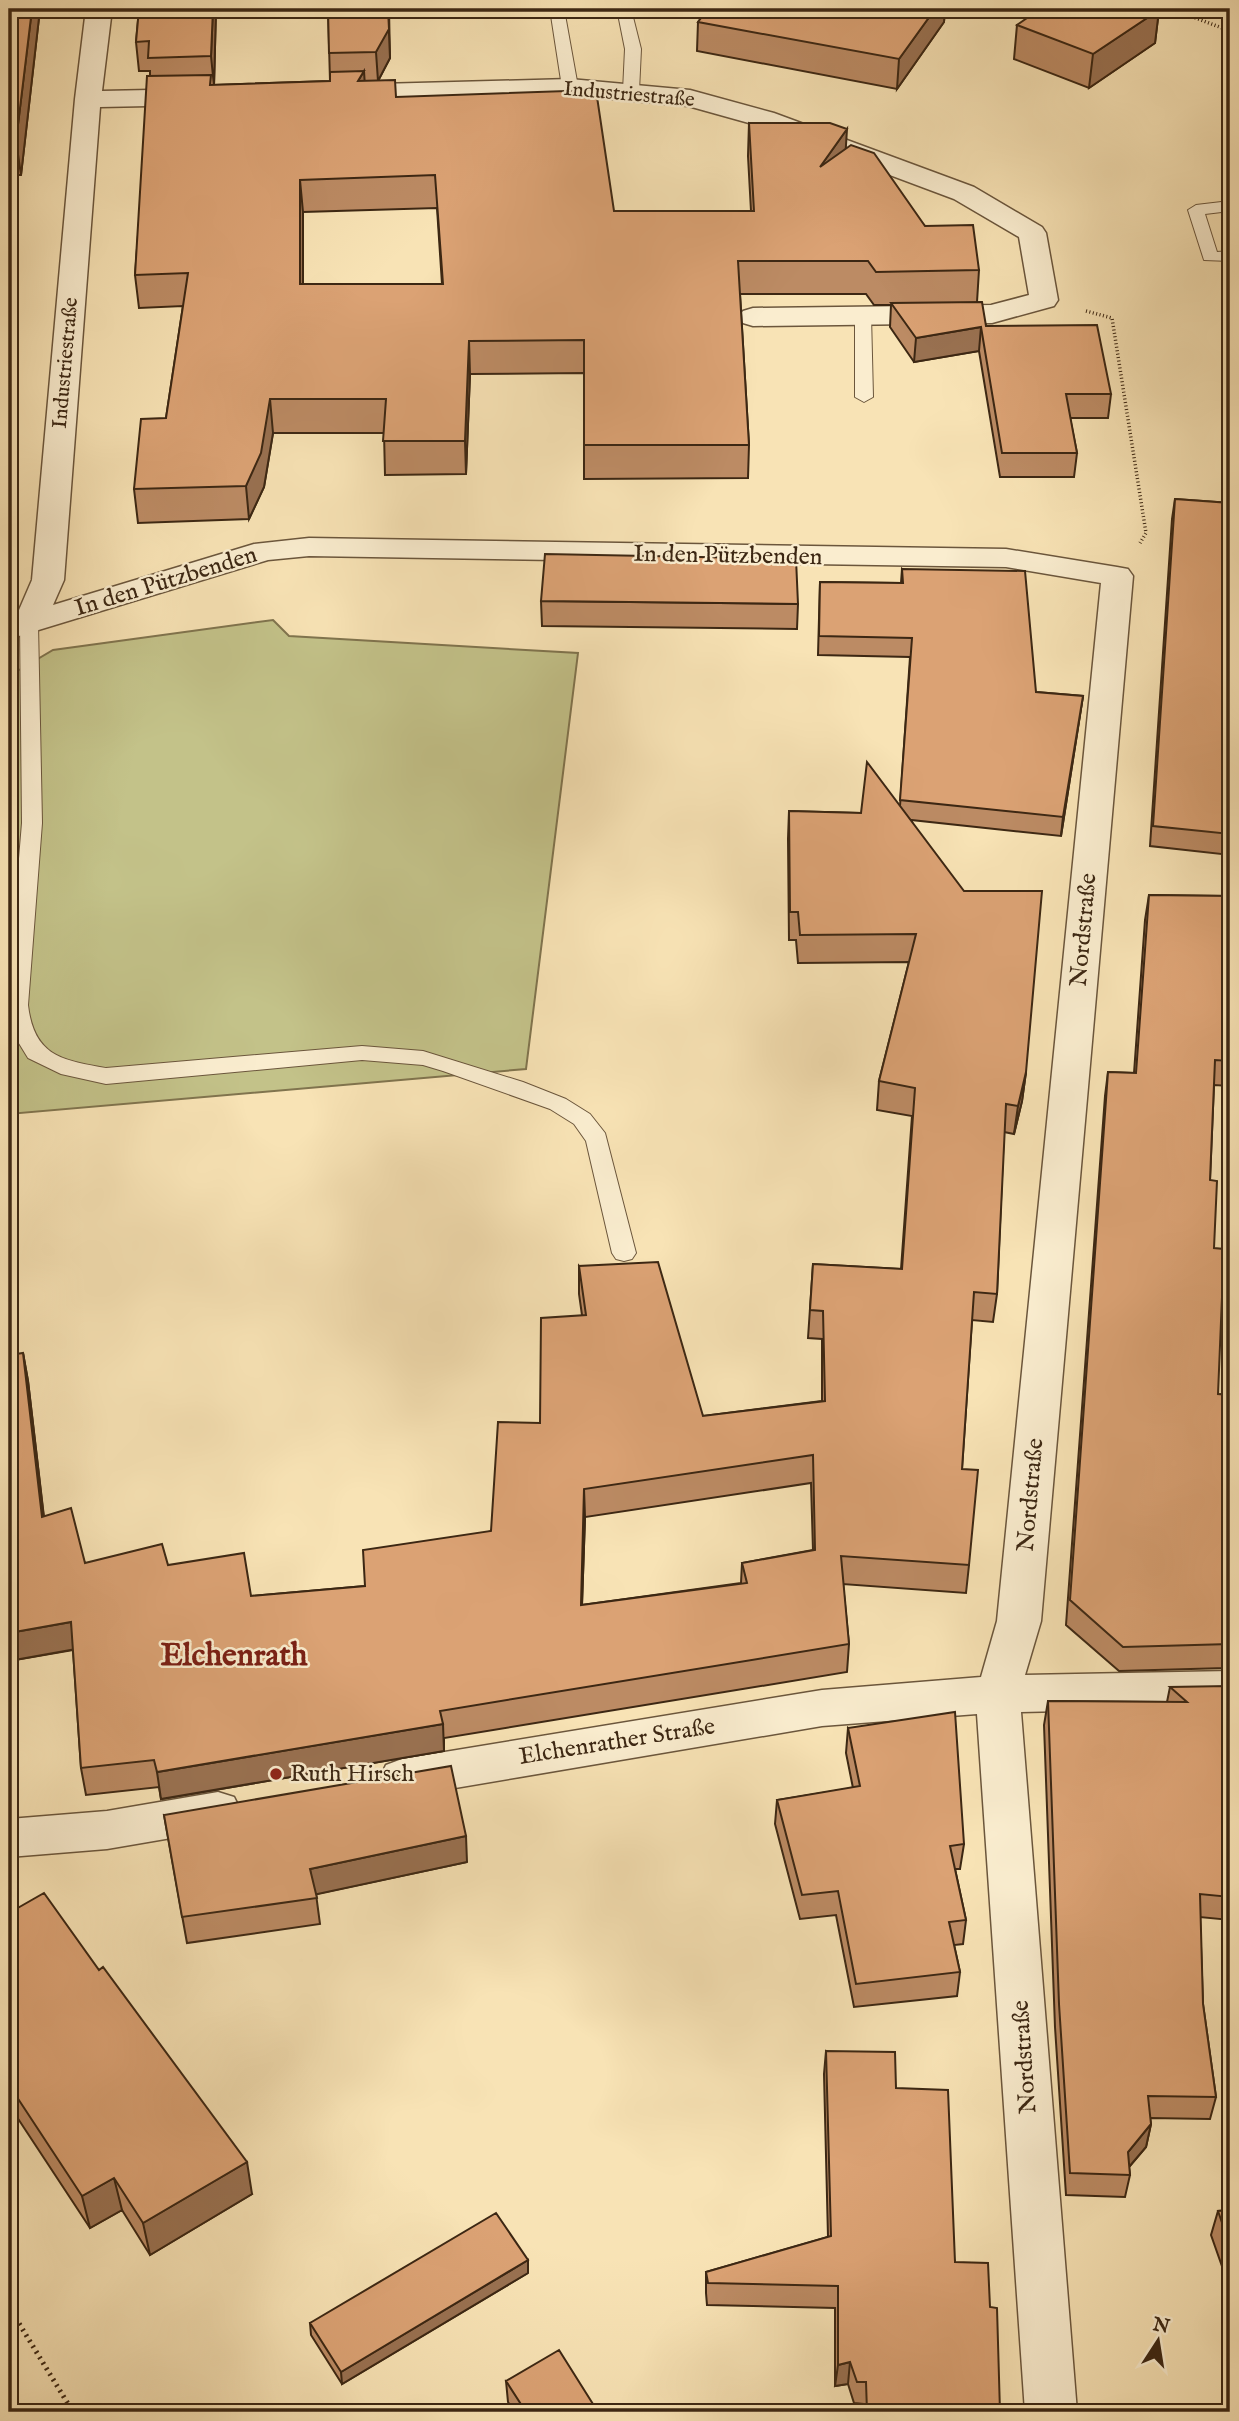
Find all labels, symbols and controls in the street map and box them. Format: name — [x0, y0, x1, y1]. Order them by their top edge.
street label: Industriestraße — [562, 76, 696, 114]
street label: Industriestraße — [47, 296, 85, 430]
street label: In den Pützbenden — [71, 539, 261, 624]
street label: In den Pützbenden — [633, 539, 823, 573]
street label: Nordstraße — [1064, 872, 1104, 988]
street label: Nordstraße — [1011, 1437, 1051, 1553]
district label: Elchenrath — [161, 1636, 308, 1677]
street label: Elchenrather Straße — [517, 1711, 717, 1773]
place label: Ruth Hirsch — [290, 1759, 414, 1790]
marker: Ruth Hirsch — [268, 1766, 284, 1782]
street label: Nordstraße — [1006, 1999, 1044, 2115]
north arrow — [1124, 2306, 1194, 2376]
text: N — [1150, 2313, 1172, 2340]

